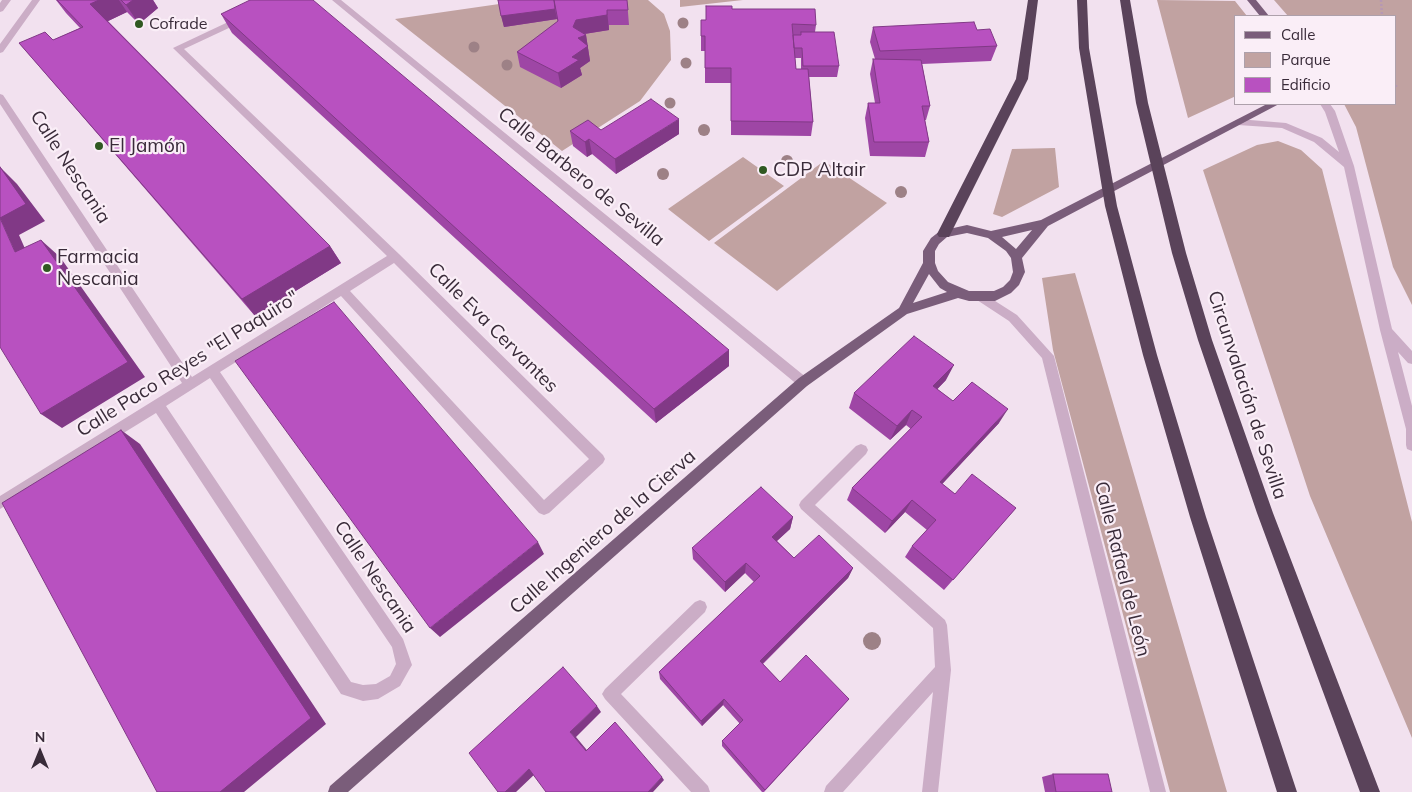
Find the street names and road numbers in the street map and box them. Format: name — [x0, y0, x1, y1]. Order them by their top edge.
street label: Calle Barbero de Sevilla — [493, 103, 669, 251]
street label: Calle Nescania — [25, 106, 115, 228]
street label: Calle Eva Cervantes — [423, 258, 563, 398]
street label: Calle Paco Reyes "El Paquiro" — [73, 286, 303, 442]
street label: Circunvalación de Sevilla — [1203, 288, 1291, 502]
street label: Calle Ingeniero de la Cierva — [505, 445, 701, 619]
street label: Calle Rafael de León — [1089, 479, 1155, 659]
street label: Calle Nescania — [329, 517, 421, 637]

